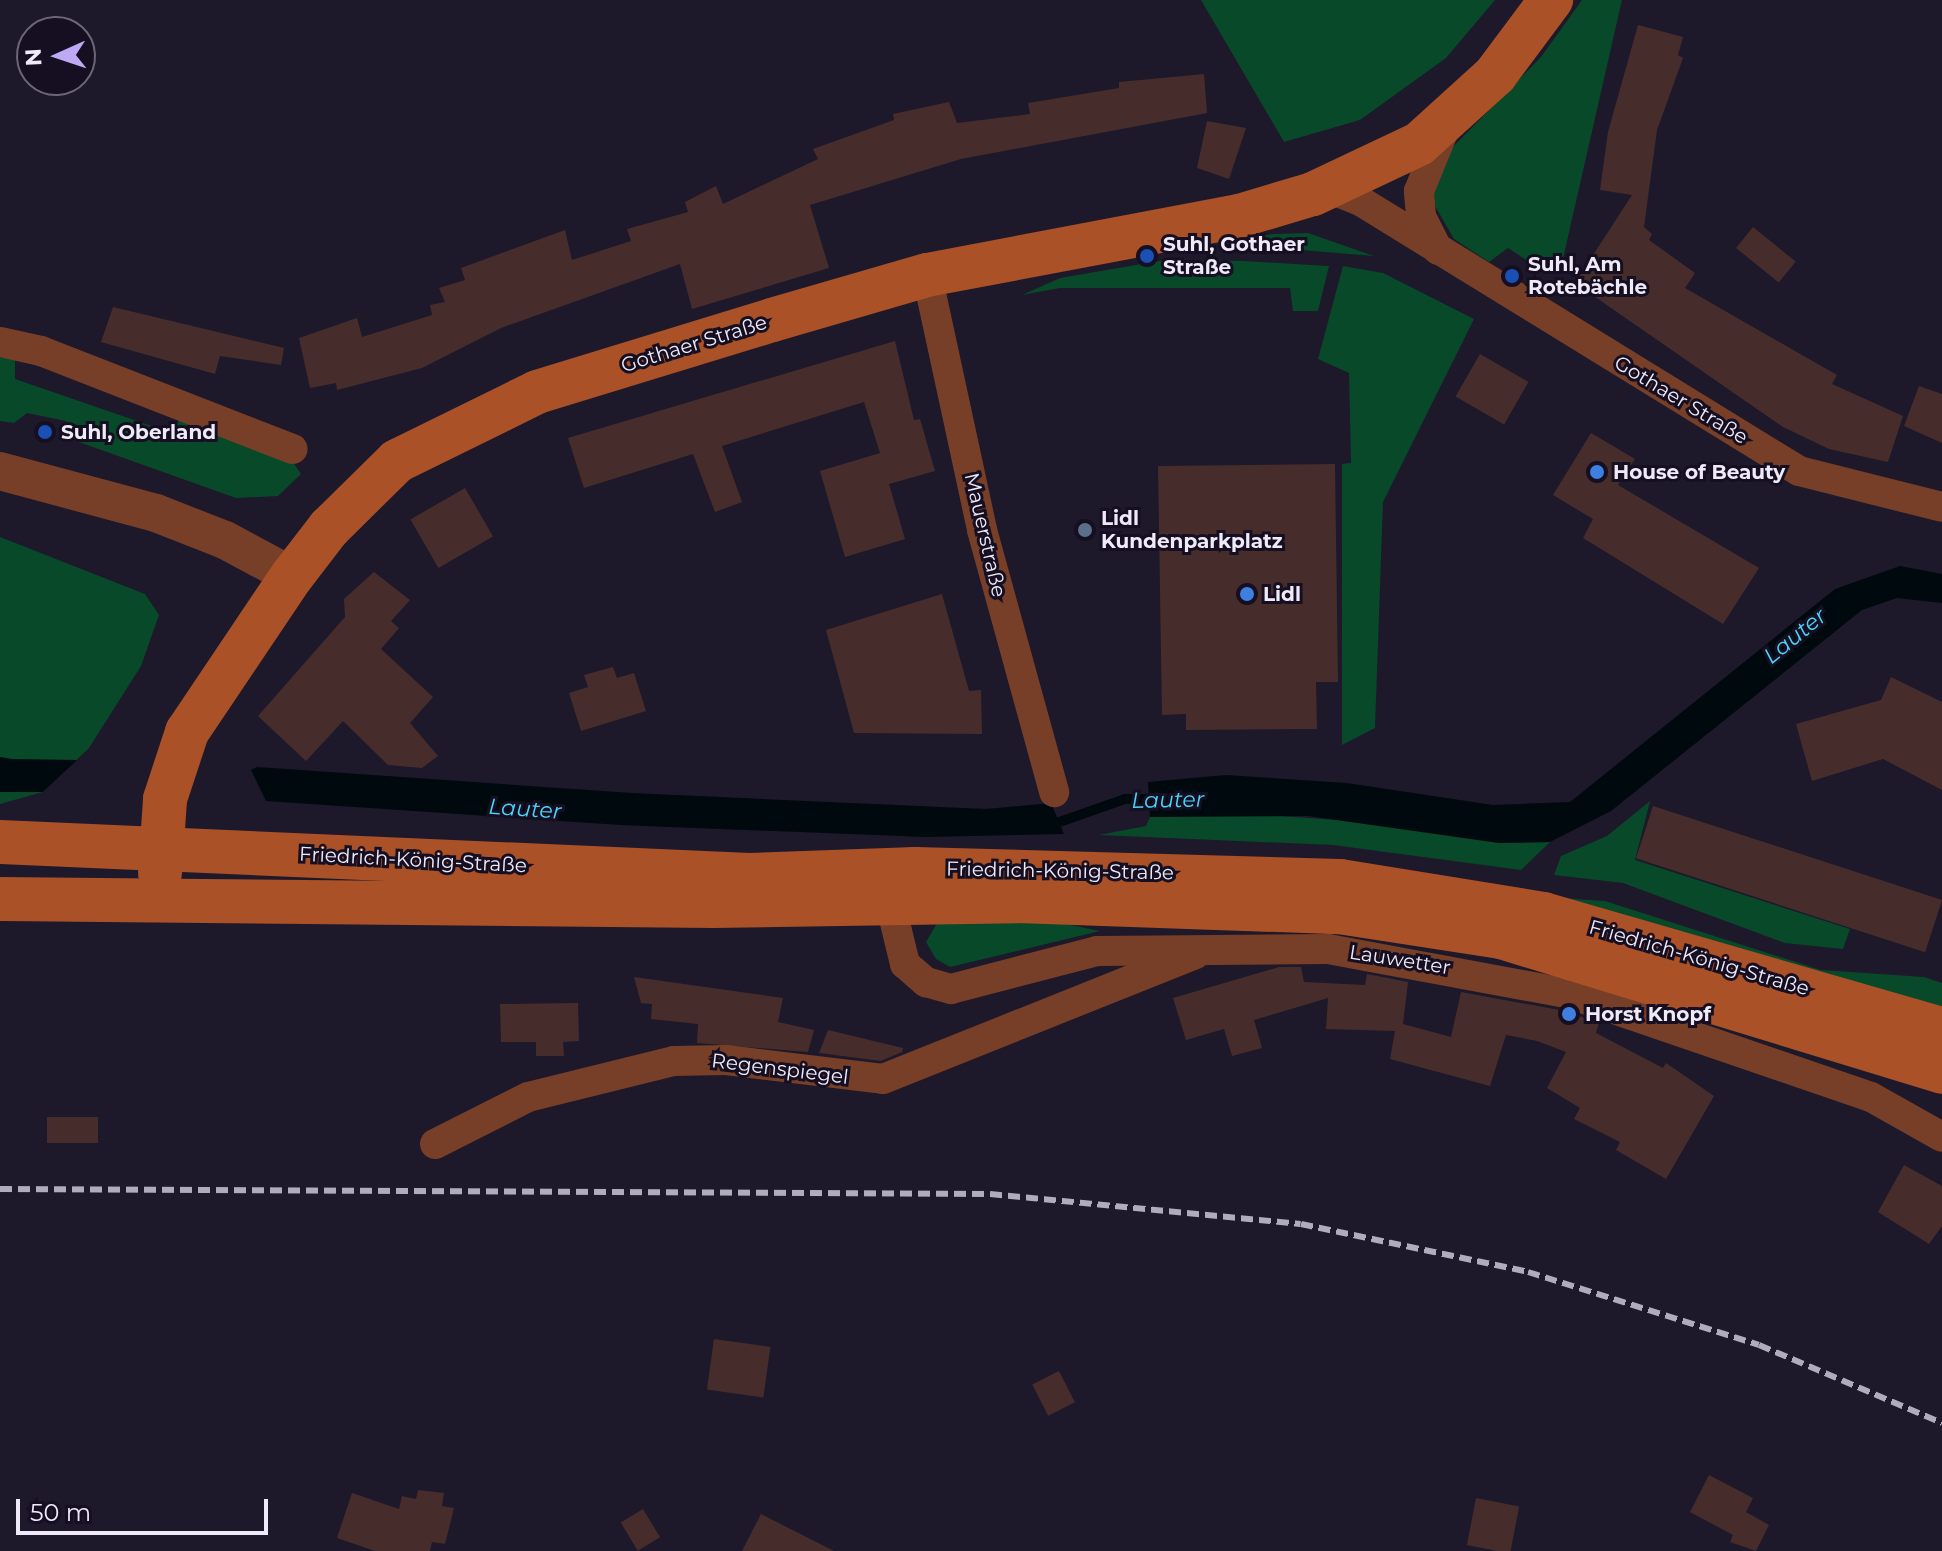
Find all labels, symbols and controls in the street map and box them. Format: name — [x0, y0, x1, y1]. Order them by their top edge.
north arrow — [16, 16, 96, 96]
text: N — [20, 48, 47, 67]
place label: Suhl, Gothaer Straße — [1163, 232, 1305, 279]
marker: Suhl, Gothaer Straße — [1138, 247, 1156, 265]
place label: Suhl, Am Rotebächle — [1528, 252, 1647, 299]
marker: Suhl, Am Rotebächle — [1503, 267, 1521, 285]
street label: Gothaer Straße — [618, 310, 770, 378]
street label: Gothaer Straße — [1610, 351, 1752, 449]
place label: Suhl, Oberland — [61, 420, 216, 444]
marker: Suhl, Oberland — [36, 423, 54, 441]
place label: House of Beauty — [1613, 460, 1785, 484]
marker: House of Beauty — [1588, 463, 1606, 481]
street label: Mauerstraße — [959, 471, 1011, 599]
place label: Lidl Kundenparkplatz — [1101, 506, 1283, 553]
marker: Lidl Kundenparkplatz — [1076, 521, 1094, 539]
place label: Lidl — [1263, 582, 1301, 606]
marker: Lidl — [1238, 585, 1256, 603]
water label: Lauter — [1758, 603, 1832, 669]
water label: Lauter — [1131, 786, 1205, 814]
water label: Lauter — [488, 793, 562, 825]
street label: Friedrich-König-Straße — [299, 842, 527, 878]
street label: Friedrich-König-Straße — [946, 857, 1174, 885]
street label: Friedrich-König-Straße — [1586, 915, 1812, 1001]
street label: Lauwetter — [1348, 940, 1452, 980]
place label: Horst Knopf — [1585, 1002, 1711, 1026]
marker: Horst Knopf — [1560, 1005, 1578, 1023]
street label: Regenspiegel — [710, 1049, 850, 1089]
scale bar — [20, 1483, 272, 1533]
text: 50 m — [30, 1498, 91, 1527]

